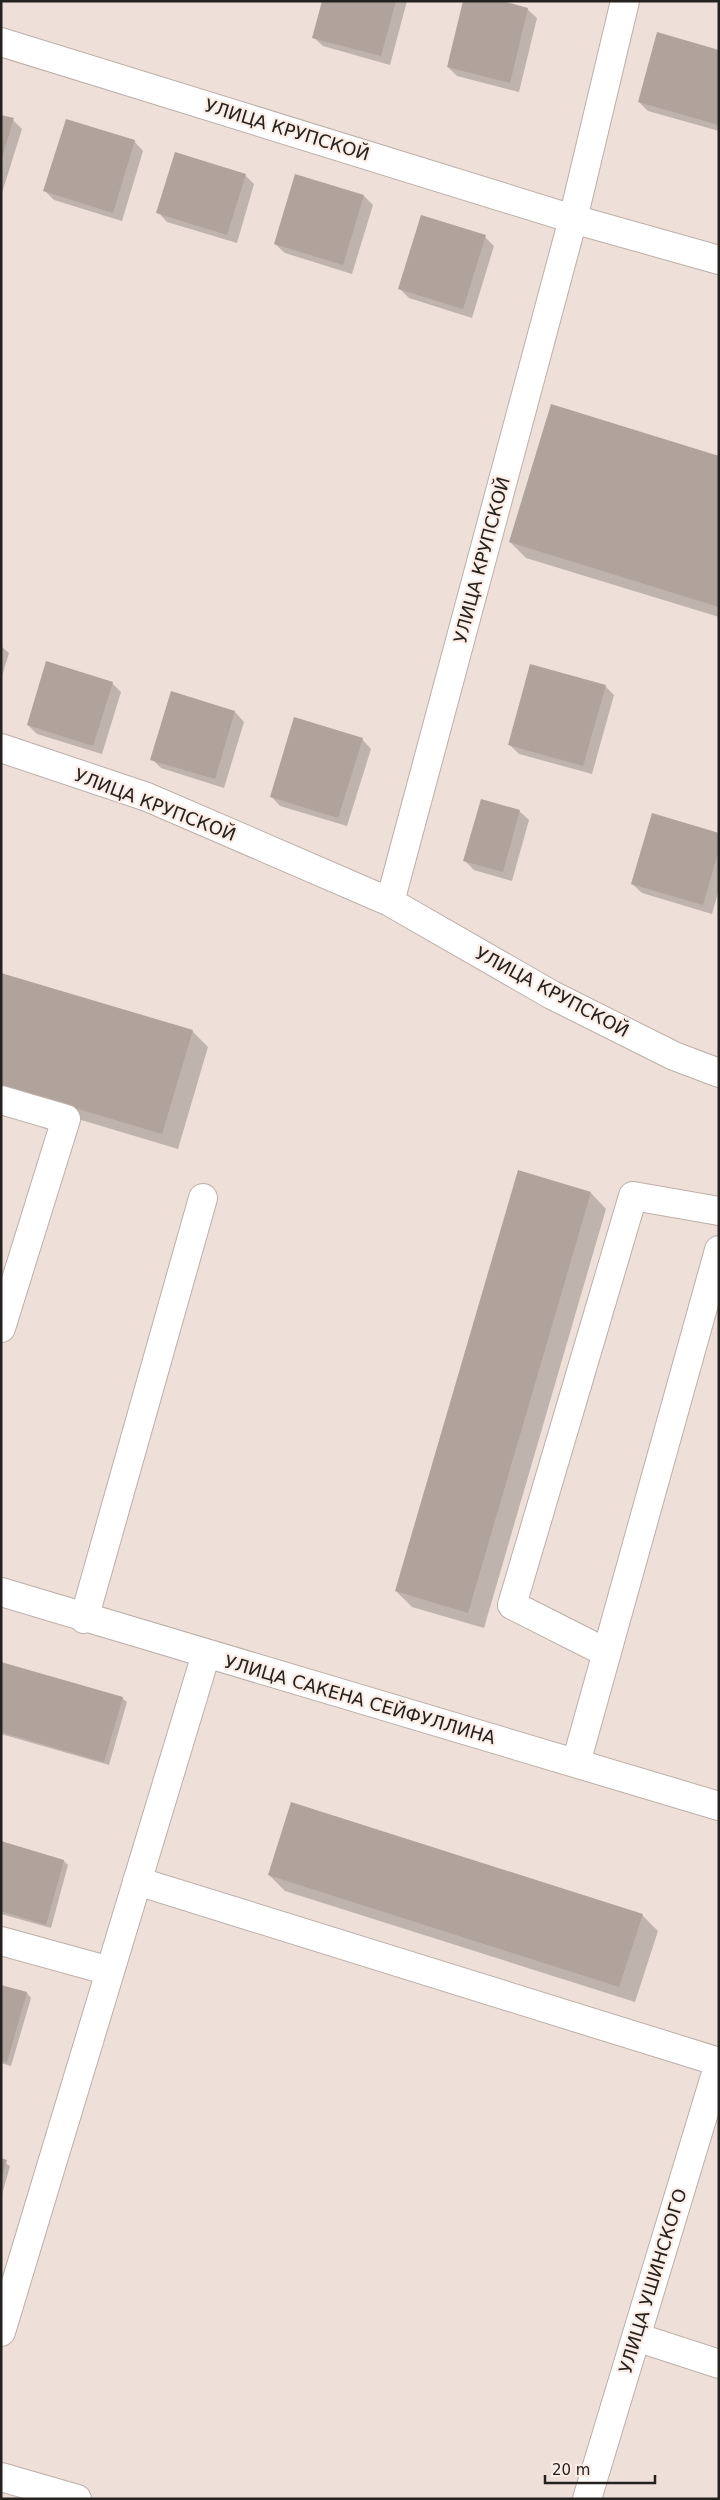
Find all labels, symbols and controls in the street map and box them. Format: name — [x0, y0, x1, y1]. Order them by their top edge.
street label: УЛИЦА КРУПСКОЙ — [202, 94, 372, 165]
street label: УЛИЦА КРУПСКОЙ — [449, 475, 514, 645]
street label: УЛИЦА КРУПСКОЙ — [72, 764, 239, 845]
street label: УЛИЦА КРУПСКОЙ — [472, 942, 633, 1041]
street label: УЛИЦА САКЕНА СЕЙФУЛЛИНА — [222, 1651, 499, 1749]
street label: УЛИЦА УШИНСКОГО — [614, 2186, 691, 2376]
scale bar — [545, 2452, 655, 2484]
text: 20 m — [552, 2461, 590, 2479]

